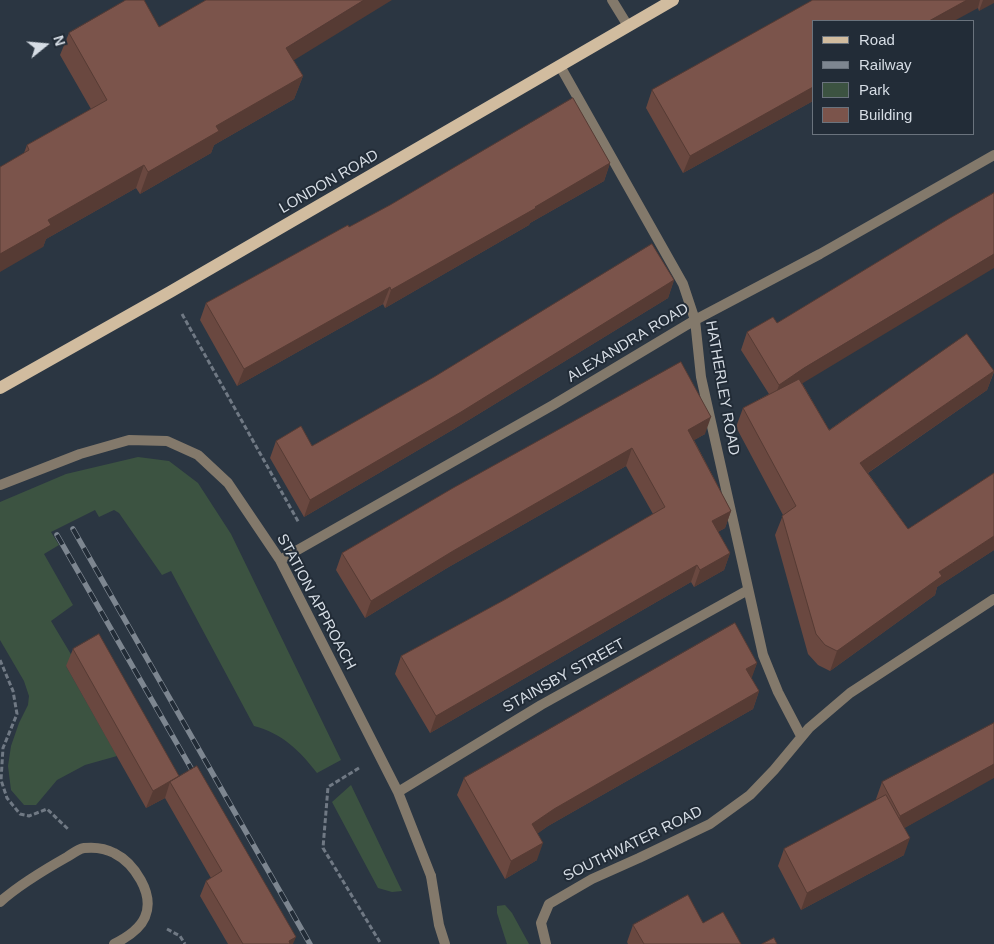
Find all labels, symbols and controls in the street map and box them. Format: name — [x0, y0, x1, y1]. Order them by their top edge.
north arrow — [20, 20, 70, 70]
legend — [812, 20, 974, 135]
text: Road — [859, 31, 895, 48]
text: N — [50, 33, 68, 48]
text: Railway — [859, 56, 912, 73]
text: Park — [859, 81, 890, 98]
text: Building — [859, 106, 912, 123]
street label: LONDON ROAD — [276, 146, 382, 218]
street label: ALEXANDRA ROAD — [564, 300, 692, 386]
street label: HATHERLEY ROAD — [701, 319, 743, 457]
street label: STATION APPROACH — [273, 531, 359, 673]
street label: STAINSBY STREET — [500, 635, 628, 717]
street label: SOUTHWATER ROAD — [561, 802, 705, 886]

